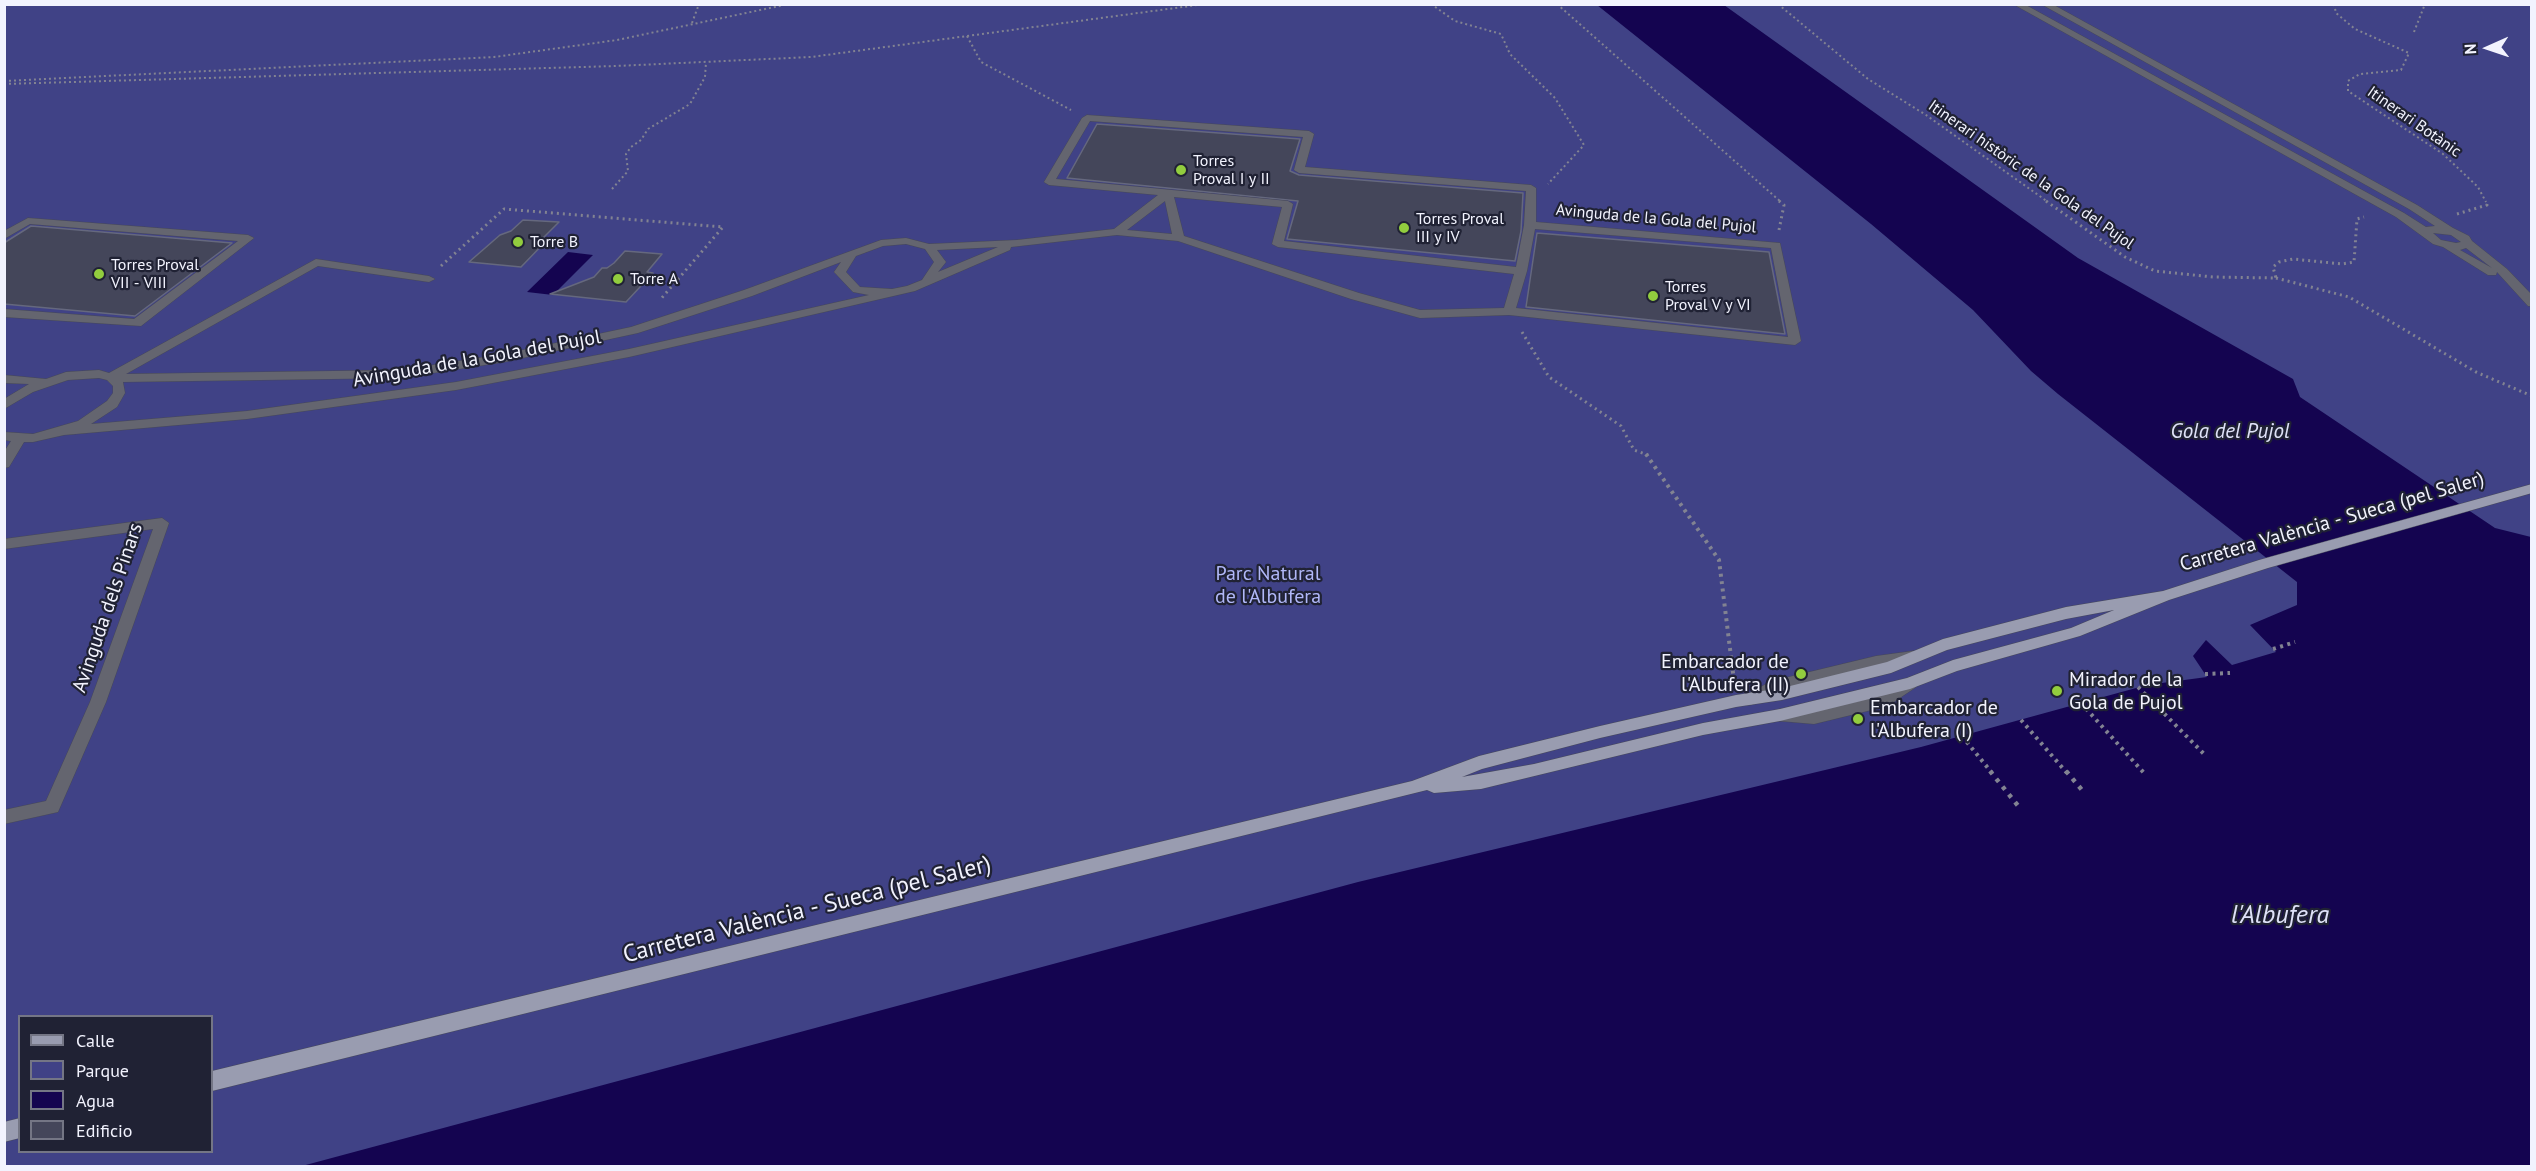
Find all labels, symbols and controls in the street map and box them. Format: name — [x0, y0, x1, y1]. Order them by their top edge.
north arrow — [2458, 18, 2518, 78]
text: N — [2460, 43, 2480, 55]
street label: Itinerari Botànic — [2363, 83, 2465, 161]
street label: Itinerari històric de la Gola del Pujol — [1924, 96, 2138, 254]
place label: Torres Proval I y II — [1193, 151, 1270, 189]
marker: Torres Proval I y II — [1174, 163, 1188, 177]
street label: Avinguda de la Gola del Pujol — [1555, 201, 1757, 237]
place label: Torres Proval III y IV — [1416, 209, 1504, 247]
marker: Torres Proval III y IV — [1397, 221, 1411, 235]
place label: Torre B — [530, 232, 578, 252]
marker: Torre B — [511, 235, 525, 249]
place label: Torres Proval VII - VIII — [111, 255, 199, 293]
marker: Torres Proval VII - VIII — [92, 267, 106, 281]
place label: Torre A — [630, 269, 678, 289]
marker: Torre A — [611, 272, 625, 286]
place label: Torres Proval V y VI — [1665, 277, 1751, 315]
marker: Torres Proval V y VI — [1646, 289, 1660, 303]
street label: Avinguda de la Gola del Pujol — [351, 325, 603, 393]
water label: Gola del Pujol — [2170, 419, 2290, 445]
street label: Carretera València - Sueca (pel Saler) — [2177, 467, 2487, 577]
street label: Avinguda dels Pinars — [68, 520, 148, 696]
park label: Parc Natural de l'Albufera — [1215, 562, 1321, 609]
place label: Embarcador de l'Albufera (II) — [1661, 650, 1789, 697]
marker: Embarcador de l'Albufera (II) — [1794, 667, 1808, 681]
place label: Mirador de la Gola de Pujol — [2069, 668, 2183, 715]
marker: Mirador de la Gola de Pujol — [2050, 684, 2064, 698]
place label: Embarcador de l'Albufera (I) — [1870, 696, 1998, 743]
marker: Embarcador de l'Albufera (I) — [1851, 712, 1865, 726]
street label: Carretera València - Sueca (pel Saler) — [620, 850, 994, 970]
water label: l'Albufera — [2231, 900, 2329, 932]
legend — [18, 1015, 213, 1153]
text: Calle — [76, 1029, 115, 1052]
text: Parque — [76, 1059, 129, 1082]
text: Agua — [76, 1089, 115, 1112]
text: Edificio — [76, 1119, 132, 1142]

